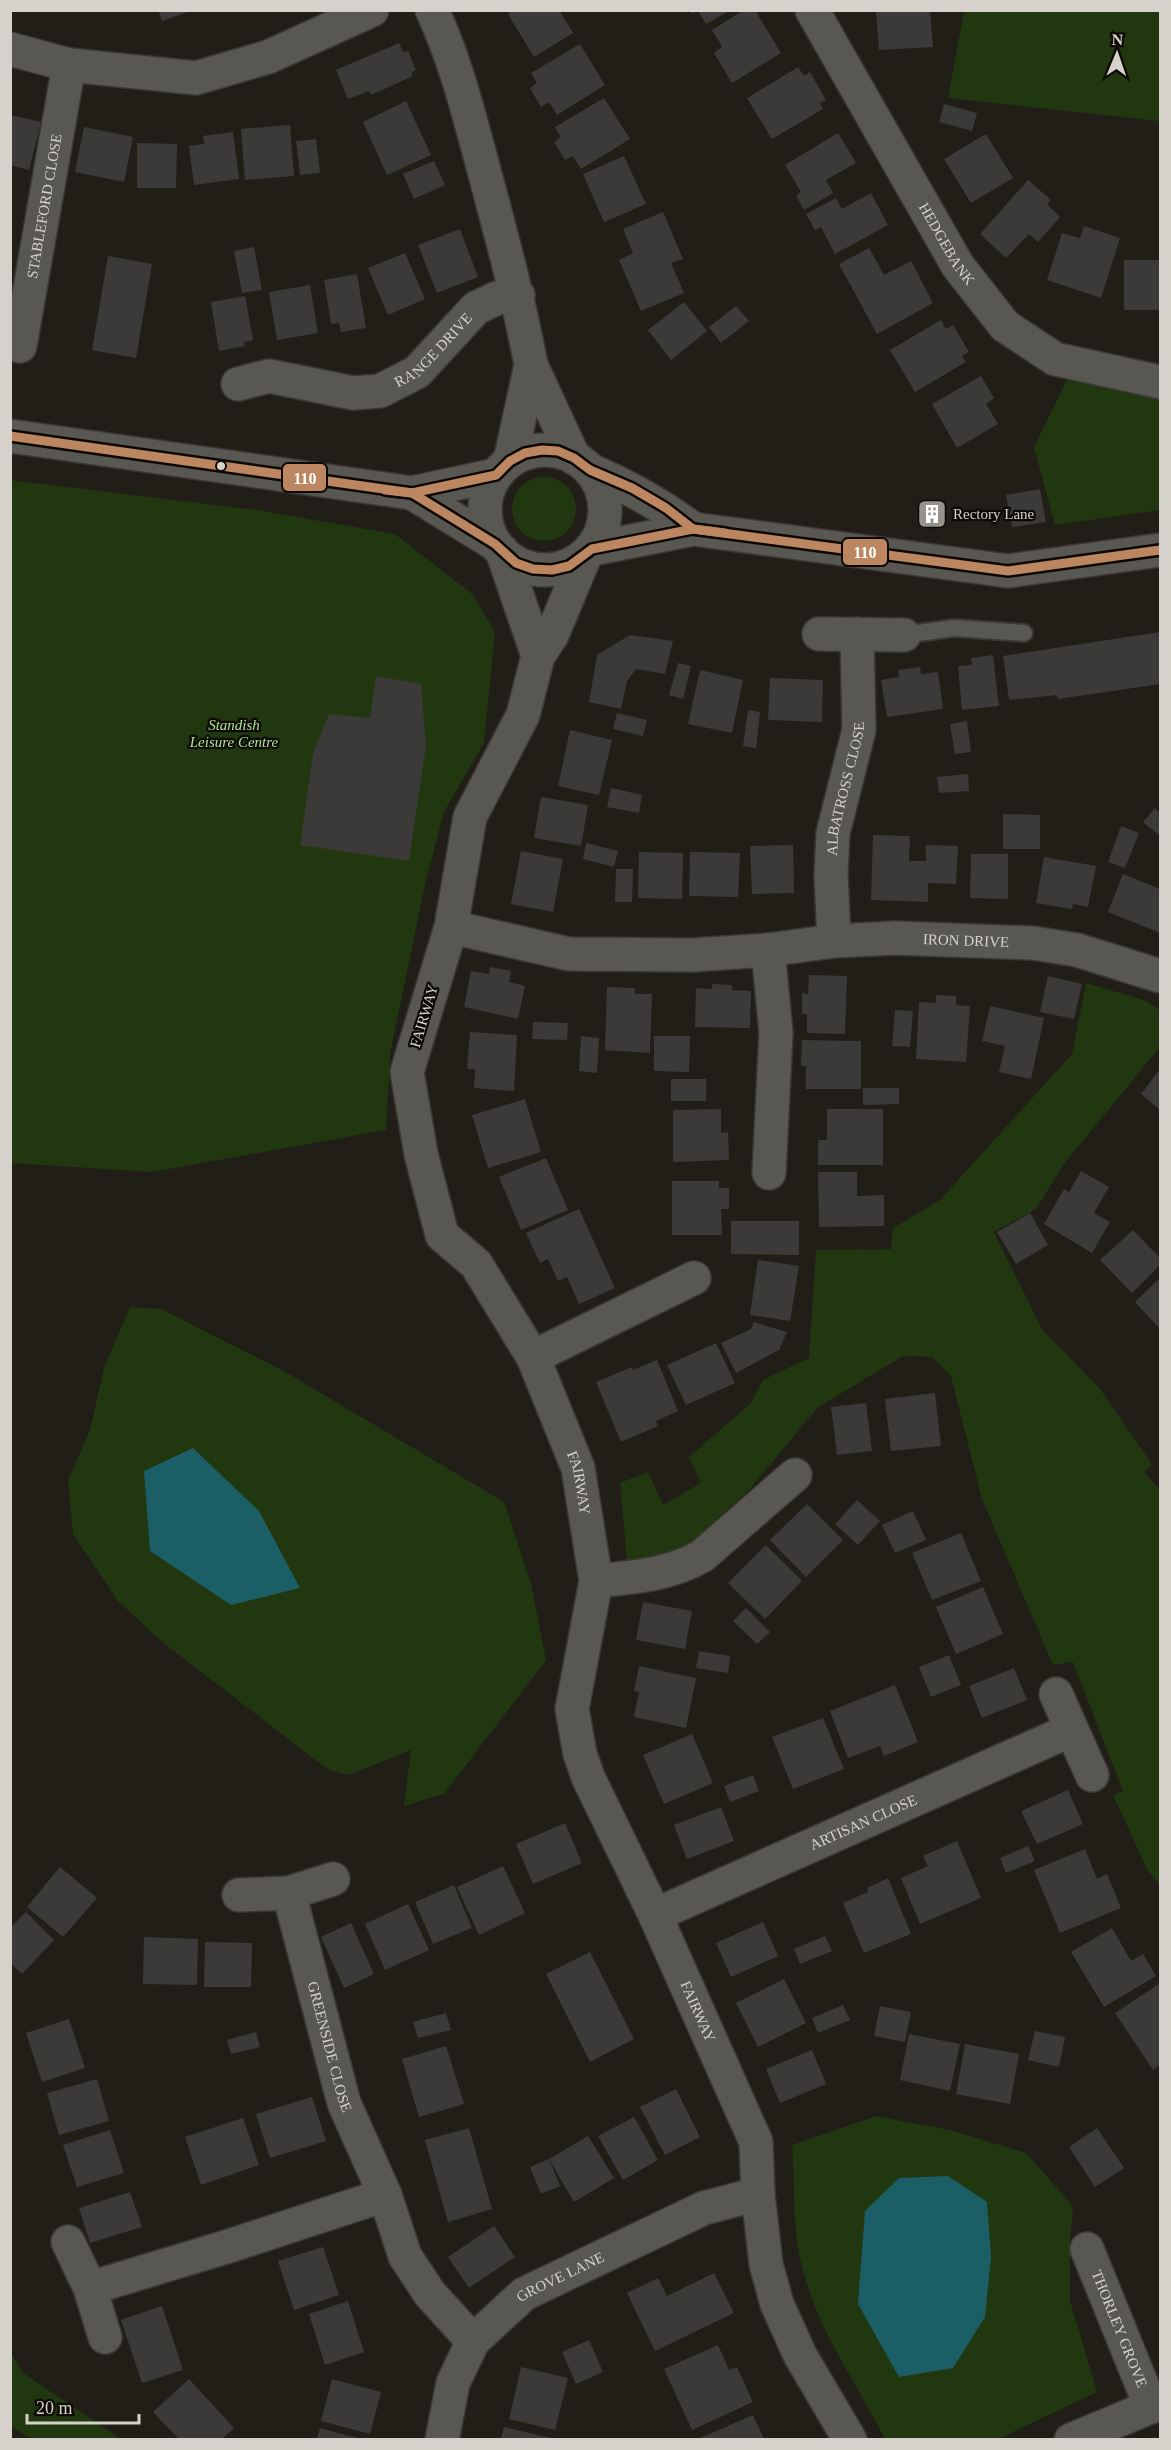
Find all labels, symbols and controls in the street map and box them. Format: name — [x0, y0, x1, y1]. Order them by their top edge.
north arrow — [1087, 24, 1147, 84]
text: N — [1111, 31, 1124, 48]
street label: STABLEFORD CLOSE — [24, 132, 65, 280]
street label: HEDGEBANK — [916, 200, 978, 288]
street label: RANGE DRIVE — [392, 310, 475, 390]
unlabelled marker — [215, 460, 227, 472]
line badge: 110 — [282, 463, 327, 492]
text: 110 — [293, 470, 317, 487]
building icon: Rectory Lane — [916, 498, 948, 530]
place label: Rectory Lane — [953, 506, 1035, 522]
line badge: 110 — [842, 538, 888, 566]
text: 110 — [853, 544, 877, 561]
park label: Standish Leisure Centre — [189, 717, 279, 750]
street label: ALBATROSS CLOSE — [824, 722, 867, 856]
street label: IRON DRIVE — [923, 931, 1009, 950]
street label: FAIRWAY — [407, 982, 441, 1049]
street label: FAIRWAY — [564, 1449, 593, 1516]
street label: ARTISAN CLOSE — [807, 1792, 919, 1853]
street label: FAIRWAY — [677, 1979, 719, 2045]
street label: GREENSIDE CLOSE — [304, 1980, 355, 2115]
street label: GROVE LANE — [513, 2249, 607, 2305]
street label: THORLEY GROVE — [1088, 2268, 1150, 2390]
scale bar — [27, 2387, 140, 2425]
text: 20 m — [36, 2398, 73, 2418]

